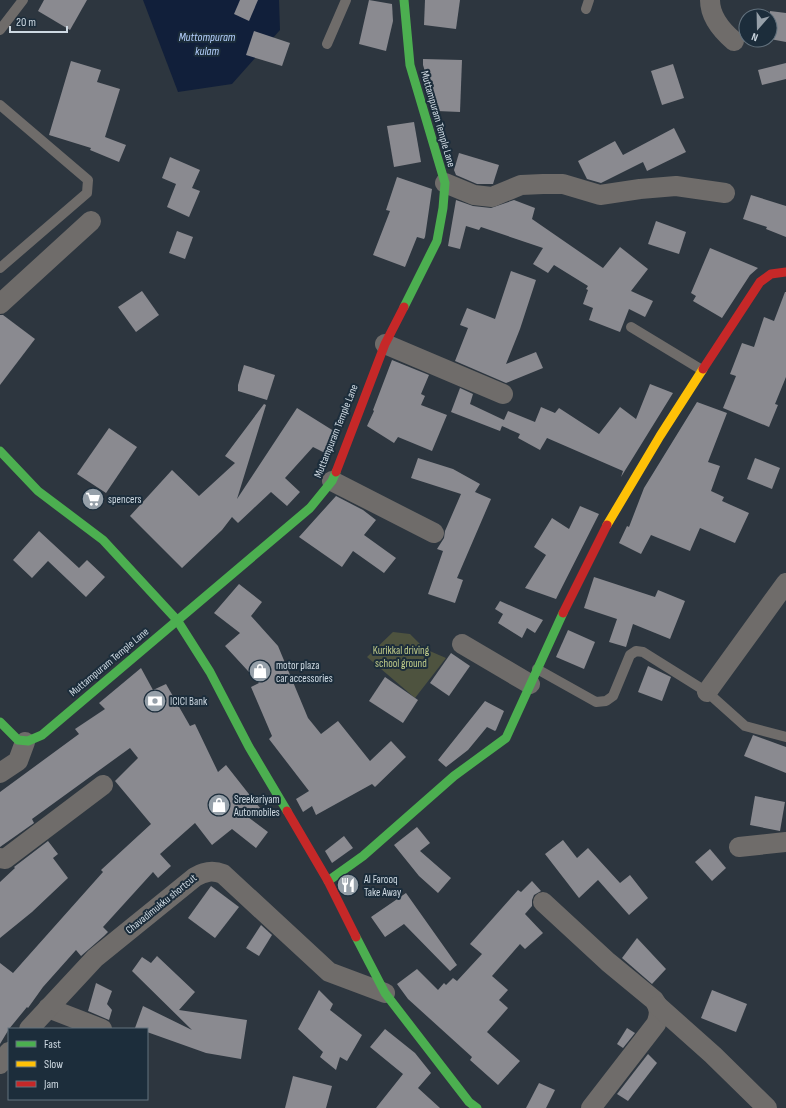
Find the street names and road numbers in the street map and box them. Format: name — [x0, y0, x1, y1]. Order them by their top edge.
street label: Muttampuram Temple Lane — [418, 69, 458, 169]
street label: Muttampuram Temple Lane — [311, 382, 361, 480]
street label: Muttampuram Temple Lane — [67, 625, 151, 699]
street label: Chavadimukku shortcut — [123, 871, 200, 937]

